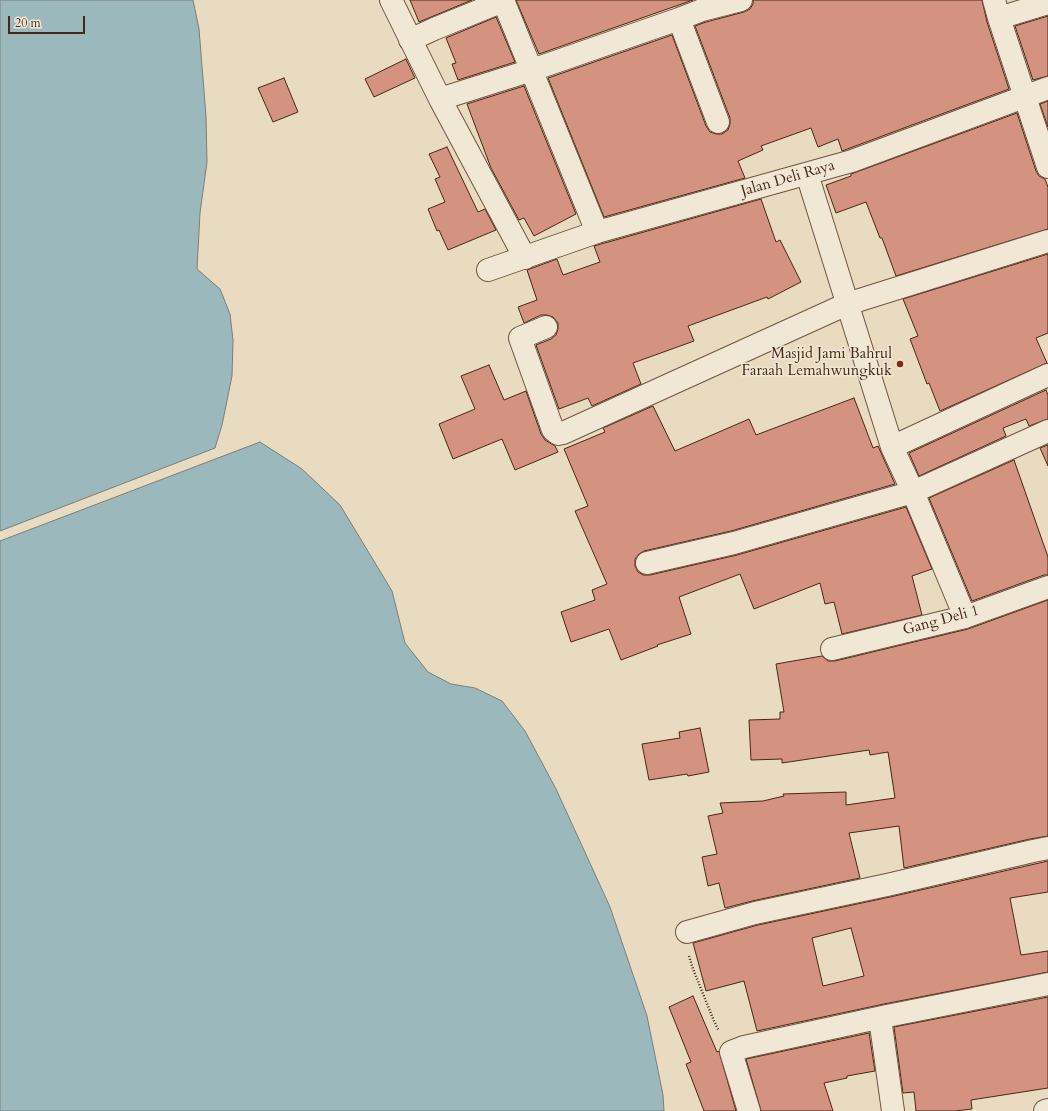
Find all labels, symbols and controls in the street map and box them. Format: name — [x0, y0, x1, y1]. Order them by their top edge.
scale bar — [10, 8, 87, 34]
text: 20 m — [15, 15, 41, 31]
street label: Jalan Deli Raya — [739, 157, 837, 201]
place label: Masjid Jami Bahrul Faraah Lemahwungkuk — [742, 346, 892, 381]
marker: Masjid Jami Bahrul Faraah Lemahwungkuk — [895, 359, 905, 369]
street label: Gang Deli 1 — [901, 602, 981, 640]

